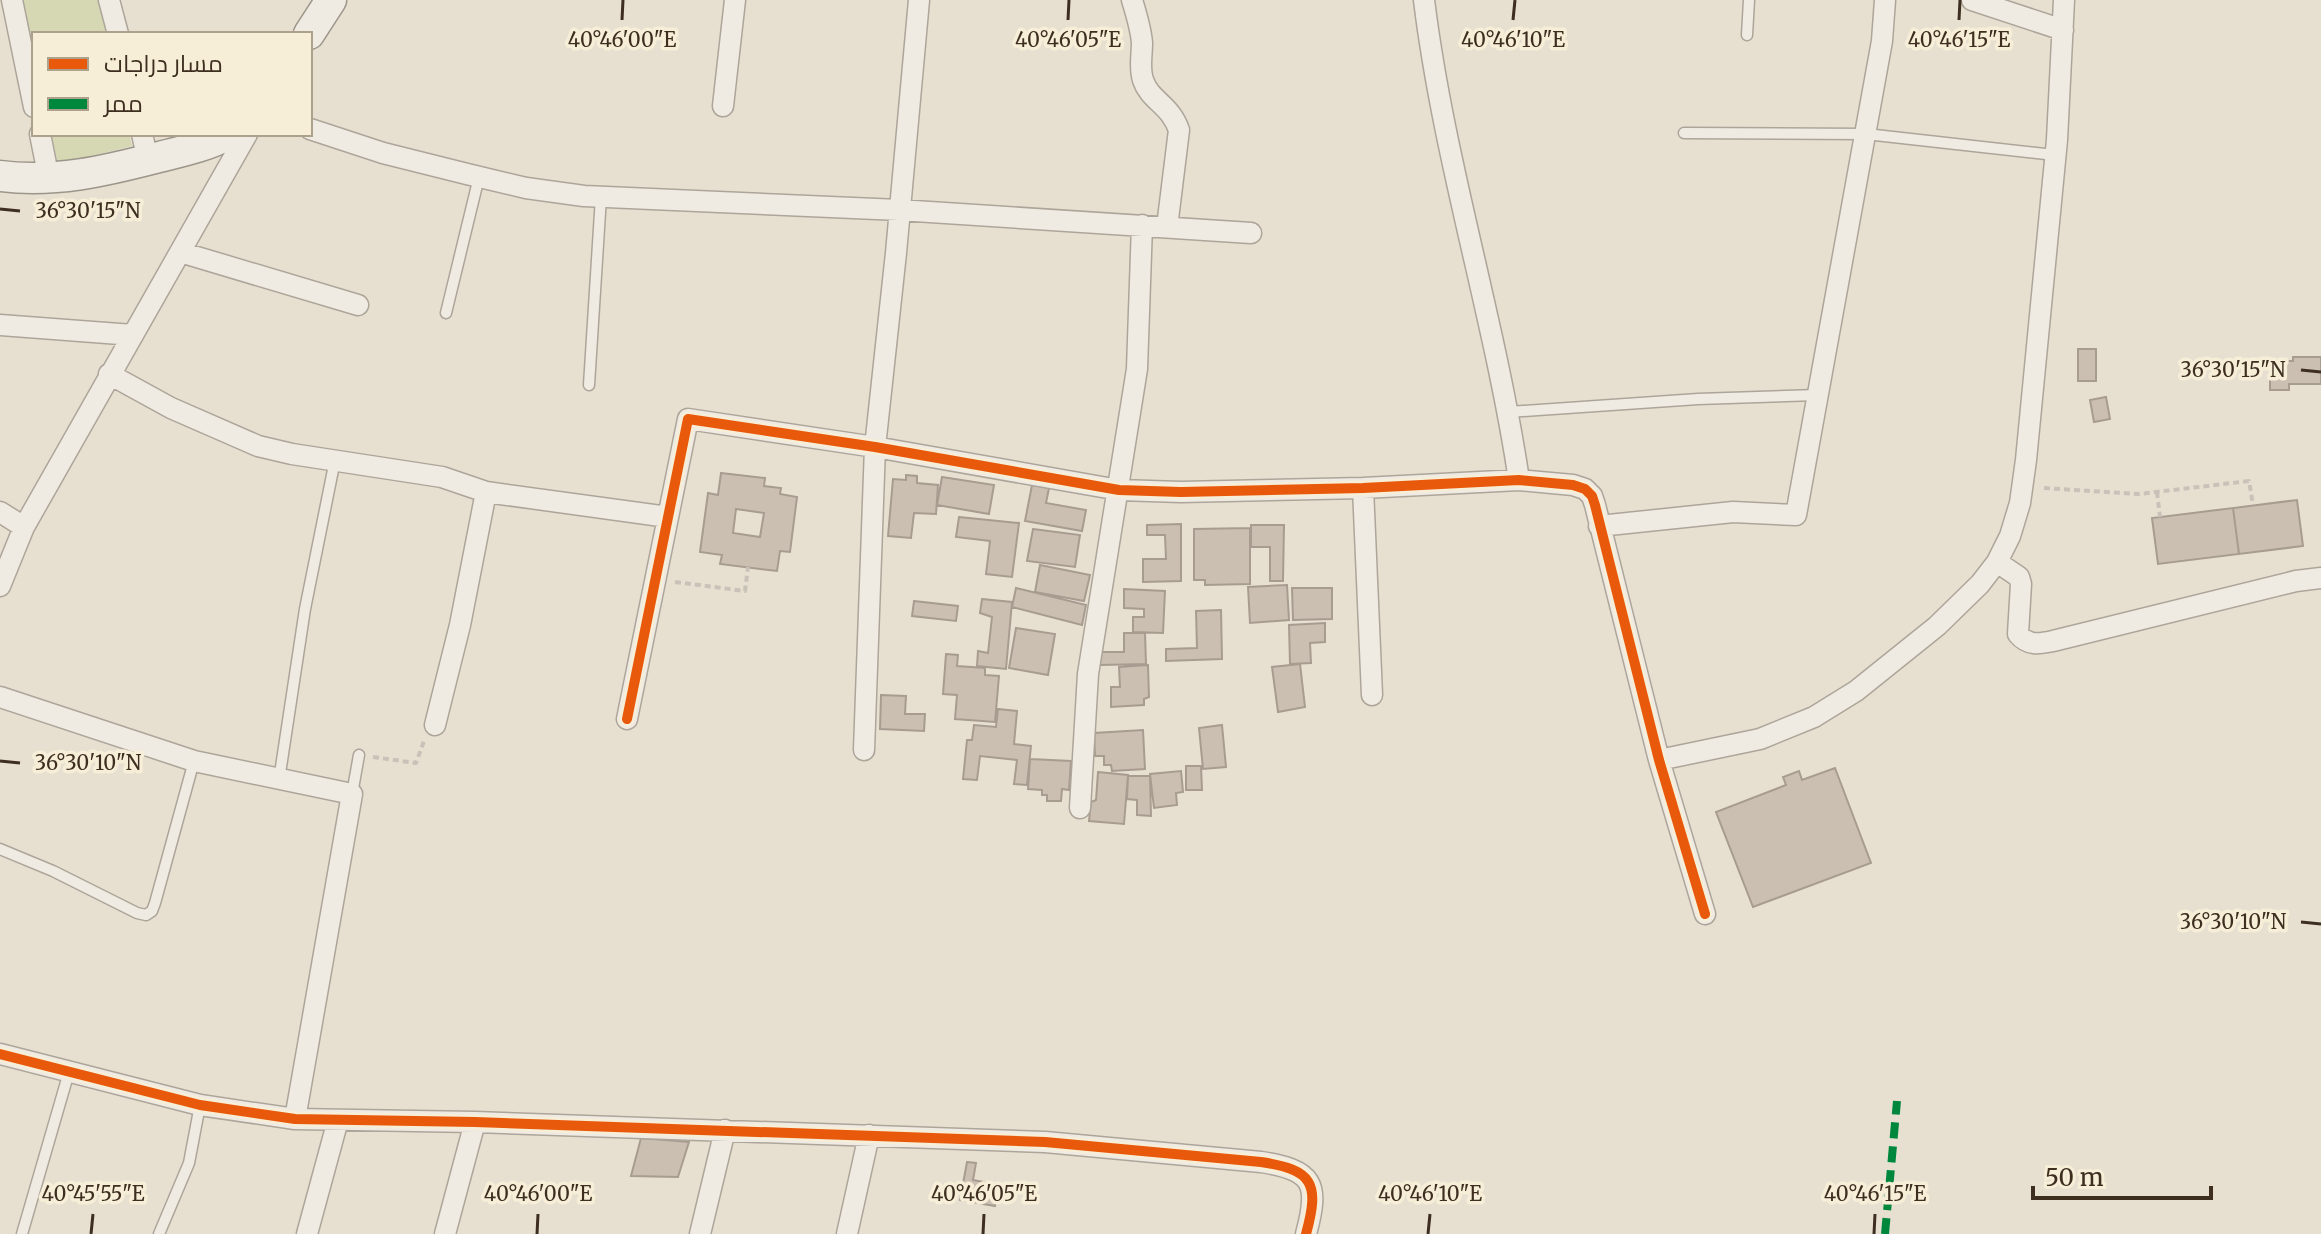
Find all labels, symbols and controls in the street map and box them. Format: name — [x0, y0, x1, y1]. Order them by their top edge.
text: 40°46'00"E — [568, 27, 676, 52]
text: 40°46'05"E — [1015, 27, 1121, 52]
text: 40°46'10"E — [1461, 27, 1565, 52]
text: 40°46'15"E — [1908, 27, 2011, 52]
legend — [32, 32, 312, 136]
text: مسار دراجات — [104, 48, 223, 79]
text: ممر — [102, 88, 143, 119]
text: 36°30'15"N — [35, 198, 141, 223]
text: 36°30'15"N — [2180, 357, 2286, 382]
text: 36°30'10"N — [35, 750, 142, 775]
text: 36°30'10"N — [2180, 909, 2287, 934]
scale bar — [2033, 1150, 2211, 1200]
text: 50 m — [2045, 1162, 2104, 1193]
text: 40°45'55"E — [42, 1181, 145, 1206]
text: 40°46'00"E — [484, 1181, 592, 1206]
text: 40°46'05"E — [931, 1181, 1037, 1206]
text: 40°46'10"E — [1378, 1181, 1482, 1206]
text: 40°46'15"E — [1824, 1181, 1927, 1206]

